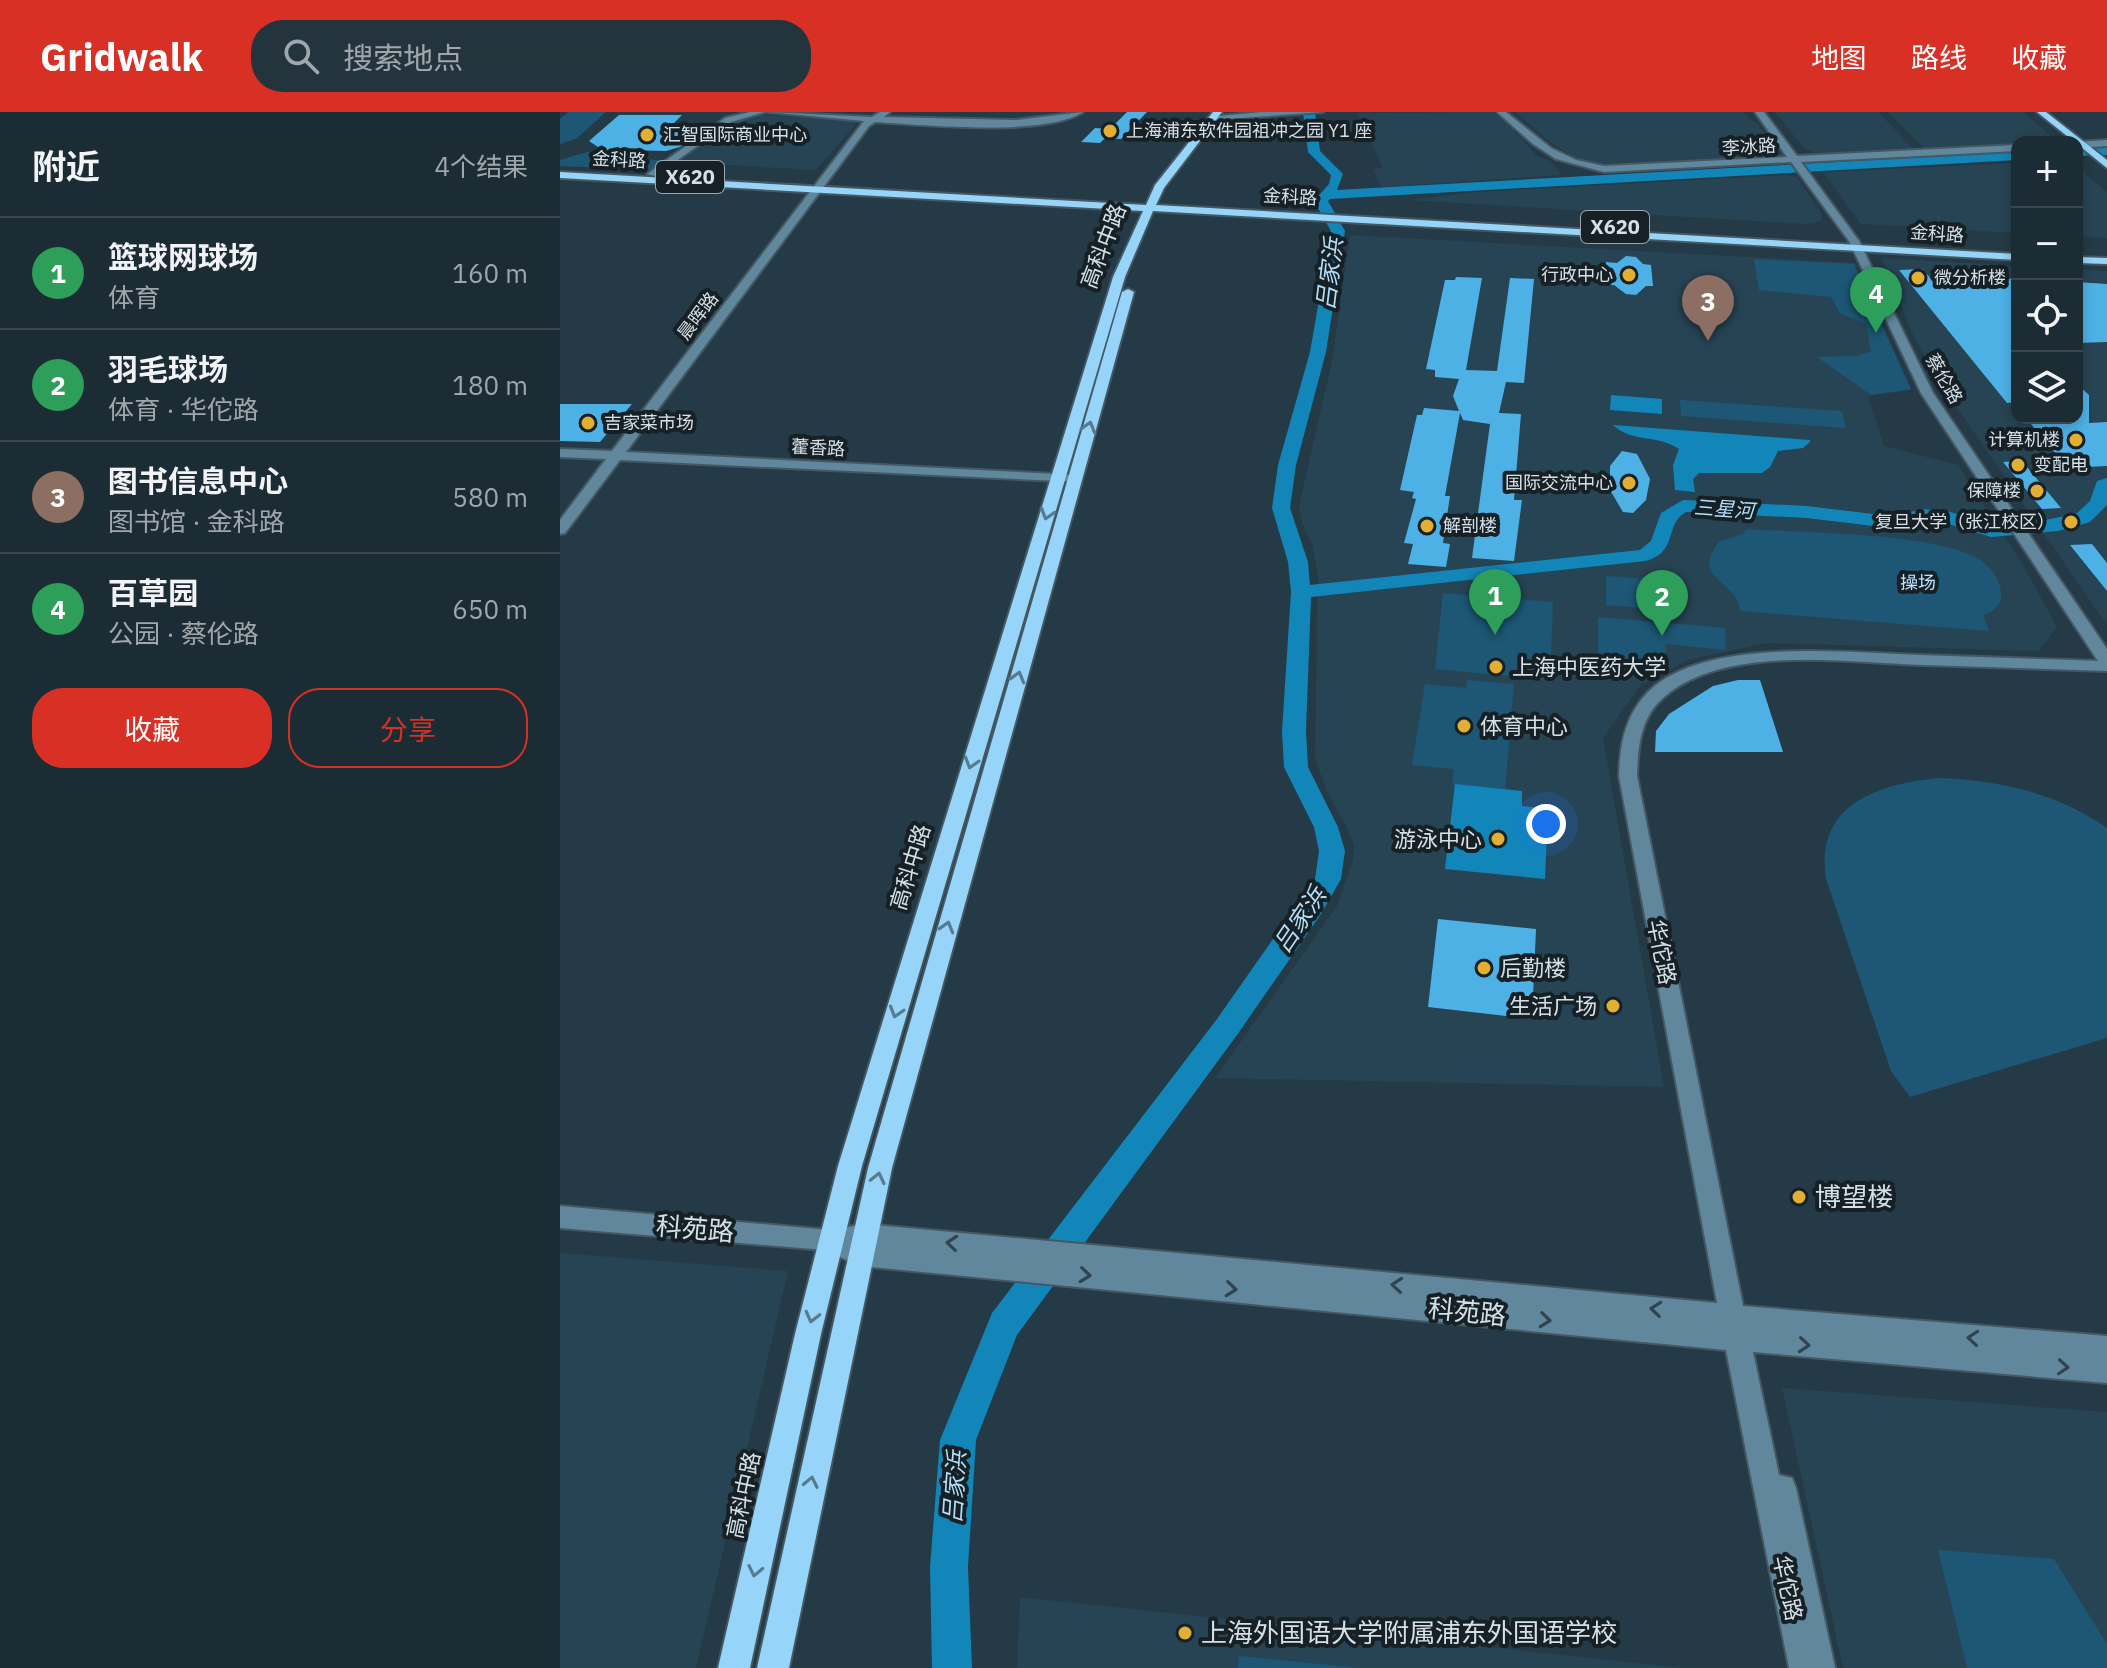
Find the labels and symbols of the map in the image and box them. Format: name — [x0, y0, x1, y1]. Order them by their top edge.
place label: 上海浦东软件园祖冲之园 Y1 座 — [1126, 119, 1372, 142]
marker: 上海浦东软件园祖冲之园 Y1 座 — [1101, 122, 1119, 140]
place label: 汇智国际商业中心 — [663, 123, 807, 146]
marker: 汇智国际商业中心 — [638, 126, 656, 144]
street label: 李冰路 — [1721, 134, 1777, 159]
street label: 金科路 — [591, 147, 647, 172]
road number: X620 — [656, 161, 724, 193]
street label: 金科路 — [1262, 184, 1318, 209]
street label: 高科中路 — [1073, 200, 1132, 292]
road number: X620 — [1581, 211, 1649, 243]
street label: 金科路 — [1909, 220, 1965, 247]
water label: 吕家浜 — [1309, 234, 1350, 312]
place label: 行政中心 — [1541, 263, 1613, 286]
marker: 行政中心 — [1620, 266, 1638, 284]
place label: 微分析楼 — [1934, 266, 2006, 289]
pin: 4 — [1850, 267, 1902, 333]
marker: 微分析楼 — [1909, 269, 1927, 287]
pin: 3 — [1682, 275, 1734, 341]
street label: 晨晖路 — [672, 287, 723, 344]
street label: 蔡伦路 — [1921, 350, 1968, 408]
place label: 吉家菜市场 — [604, 411, 694, 434]
marker: 吉家菜市场 — [579, 414, 597, 432]
one-way arrow — [1080, 421, 1097, 435]
place label: 计算机楼 — [1988, 428, 2060, 451]
marker: 计算机楼 — [2067, 431, 2085, 449]
street label: 藿香路 — [790, 435, 846, 460]
place label: 变配电 — [2034, 453, 2088, 476]
marker: 变配电 — [2009, 456, 2027, 474]
place label: 国际交流中心 — [1505, 471, 1613, 494]
marker: 国际交流中心 — [1620, 474, 1638, 492]
place label: 保障楼 — [1967, 479, 2021, 502]
marker: 保障楼 — [2028, 482, 2046, 500]
water label: 三星河 — [1693, 493, 1759, 524]
one-way arrow — [1040, 507, 1056, 521]
place label: 复旦大学（张江校区） — [1875, 510, 2055, 533]
marker: 复旦大学（张江校区） — [2062, 513, 2080, 531]
place label: 解剖楼 — [1443, 514, 1497, 537]
marker: 解剖楼 — [1418, 517, 1436, 535]
pin: 1 — [1469, 569, 1521, 635]
pin: 2 — [1636, 570, 1688, 636]
park label: 操场 — [1900, 571, 1936, 594]
place label: 上海中医药大学 — [1512, 652, 1666, 681]
marker: 上海中医药大学 — [1487, 658, 1505, 676]
one-way arrow — [1009, 671, 1025, 685]
place label: 体育中心 — [1480, 711, 1568, 740]
marker: 体育中心 — [1455, 717, 1473, 735]
one-way arrow — [964, 756, 980, 769]
your location — [1526, 804, 1566, 844]
street label: 高科中路 — [883, 821, 936, 913]
place label: 游泳中心 — [1394, 824, 1482, 853]
marker: 游泳中心 — [1489, 830, 1507, 848]
water label: 吕家浜 — [1266, 879, 1334, 958]
street label: 华佗路 — [1642, 917, 1683, 987]
one-way arrow — [937, 921, 954, 935]
place label: 后勤楼 — [1500, 953, 1566, 982]
marker: 后勤楼 — [1475, 959, 1493, 977]
place label: 生活广场 — [1509, 991, 1597, 1020]
marker: 生活广场 — [1604, 997, 1622, 1015]
one-way arrow — [889, 1004, 905, 1018]
one-way arrow — [868, 1172, 885, 1185]
place label: 博望楼 — [1815, 1179, 1893, 1213]
marker: 博望楼 — [1790, 1188, 1808, 1206]
street label: 科苑路 — [655, 1208, 735, 1248]
one-way arrow — [945, 1234, 958, 1251]
one-way arrow — [1079, 1267, 1092, 1284]
one-way arrow — [1390, 1276, 1403, 1293]
one-way arrow — [1225, 1281, 1238, 1298]
street label: 科苑路 — [1427, 1290, 1508, 1332]
one-way arrow — [1649, 1301, 1662, 1318]
one-way arrow — [804, 1310, 821, 1323]
one-way arrow — [1539, 1311, 1552, 1328]
one-way arrow — [1966, 1330, 1979, 1347]
one-way arrow — [1798, 1336, 1811, 1353]
one-way arrow — [2057, 1358, 2070, 1375]
water label: 吕家浜 — [936, 1448, 973, 1524]
street label: 高科中路 — [719, 1449, 766, 1541]
one-way arrow — [802, 1475, 819, 1489]
street label: 华佗路 — [1767, 1553, 1810, 1623]
one-way arrow — [747, 1563, 764, 1577]
place label: 上海外国语大学附属浦东外国语学校 — [1201, 1615, 1617, 1649]
marker: 上海外国语大学附属浦东外国语学校 — [1176, 1624, 1194, 1642]

